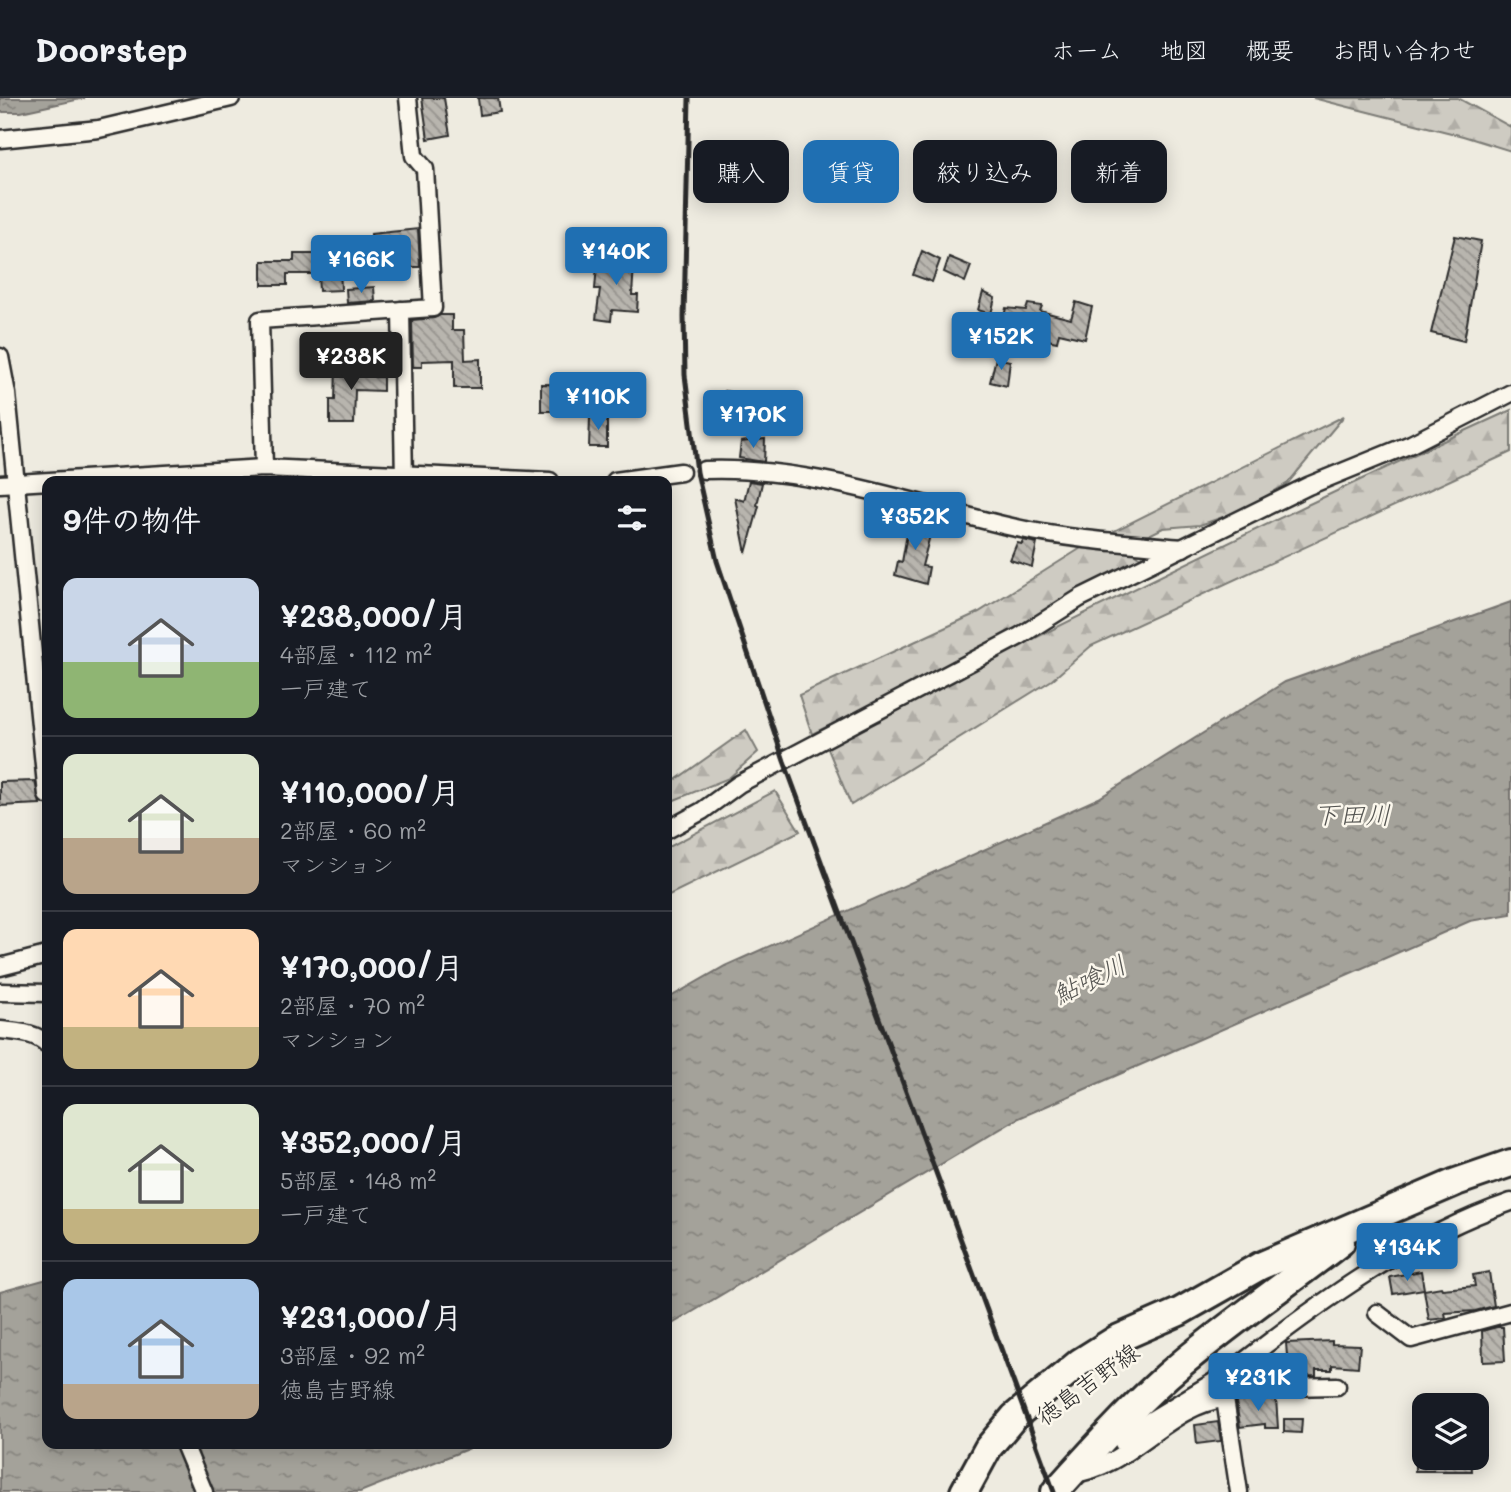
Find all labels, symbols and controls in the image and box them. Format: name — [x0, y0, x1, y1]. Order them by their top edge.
text: Doorstep — [35, 27, 188, 70]
text: ホーム — [1051, 34, 1122, 65]
text: 地図 — [1160, 34, 1208, 65]
text: 概要 — [1246, 34, 1294, 65]
text: お問い合わせ — [1332, 34, 1476, 65]
chip: 購入 — [693, 140, 789, 203]
chip: 賃貸 — [803, 140, 899, 203]
chip: 絞り込み — [913, 140, 1057, 203]
chip: 新着 — [1071, 140, 1167, 203]
pin: ¥140K — [567, 228, 665, 287]
text: ¥140K — [581, 235, 651, 265]
pin: ¥166K — [312, 236, 410, 295]
text: ¥166K — [327, 243, 395, 273]
pin: ¥152K — [952, 313, 1050, 372]
text: ¥152K — [968, 320, 1034, 350]
pin: ¥238K — [302, 332, 400, 392]
text: ¥238K — [315, 340, 387, 370]
pin: ¥110K — [549, 372, 647, 432]
text: ¥110K — [565, 380, 631, 410]
pin: ¥170K — [704, 390, 802, 450]
text: ¥170K — [719, 398, 787, 428]
pin: ¥352K — [866, 492, 964, 552]
text: 9件の物件 — [63, 499, 201, 539]
icon: filters — [613, 499, 651, 537]
text: ¥352K — [880, 500, 950, 530]
text: ¥238,000/月 — [280, 595, 468, 635]
icon: home — [119, 606, 203, 690]
text: 4部屋 · 112 m² — [280, 639, 432, 669]
text: 一戸建て — [280, 673, 372, 703]
text: ¥110,000/月 — [280, 771, 460, 811]
icon: home — [119, 782, 203, 866]
water label: 下田川 — [1313, 797, 1391, 831]
text: 2部屋 · 60 m² — [280, 815, 426, 845]
text: マンション — [280, 849, 394, 879]
text: ¥170,000/月 — [280, 946, 464, 986]
water label: 鮎喰川 — [1046, 947, 1132, 1011]
icon: home — [119, 957, 203, 1041]
text: 2部屋 · 70 m² — [280, 990, 425, 1020]
text: マンション — [280, 1024, 394, 1054]
text: ¥352,000/月 — [280, 1121, 467, 1161]
icon: home — [119, 1132, 203, 1216]
text: 5部屋 · 148 m² — [280, 1165, 436, 1195]
text: 一戸建て — [280, 1199, 372, 1229]
pin: ¥134K — [1358, 1224, 1456, 1283]
text: ¥134K — [1373, 1231, 1441, 1261]
text: ¥231,000/月 — [280, 1296, 462, 1336]
icon: home — [119, 1307, 203, 1391]
street label: 徳島吉野線 — [1029, 1335, 1145, 1431]
text: 3部屋 · 92 m² — [280, 1340, 425, 1370]
pin: ¥231K — [1209, 1354, 1307, 1413]
text: ¥231K — [1224, 1361, 1292, 1391]
text: 徳島吉野線 — [280, 1374, 395, 1404]
map controls — [1412, 1393, 1489, 1470]
button: layers — [1412, 1393, 1489, 1470]

